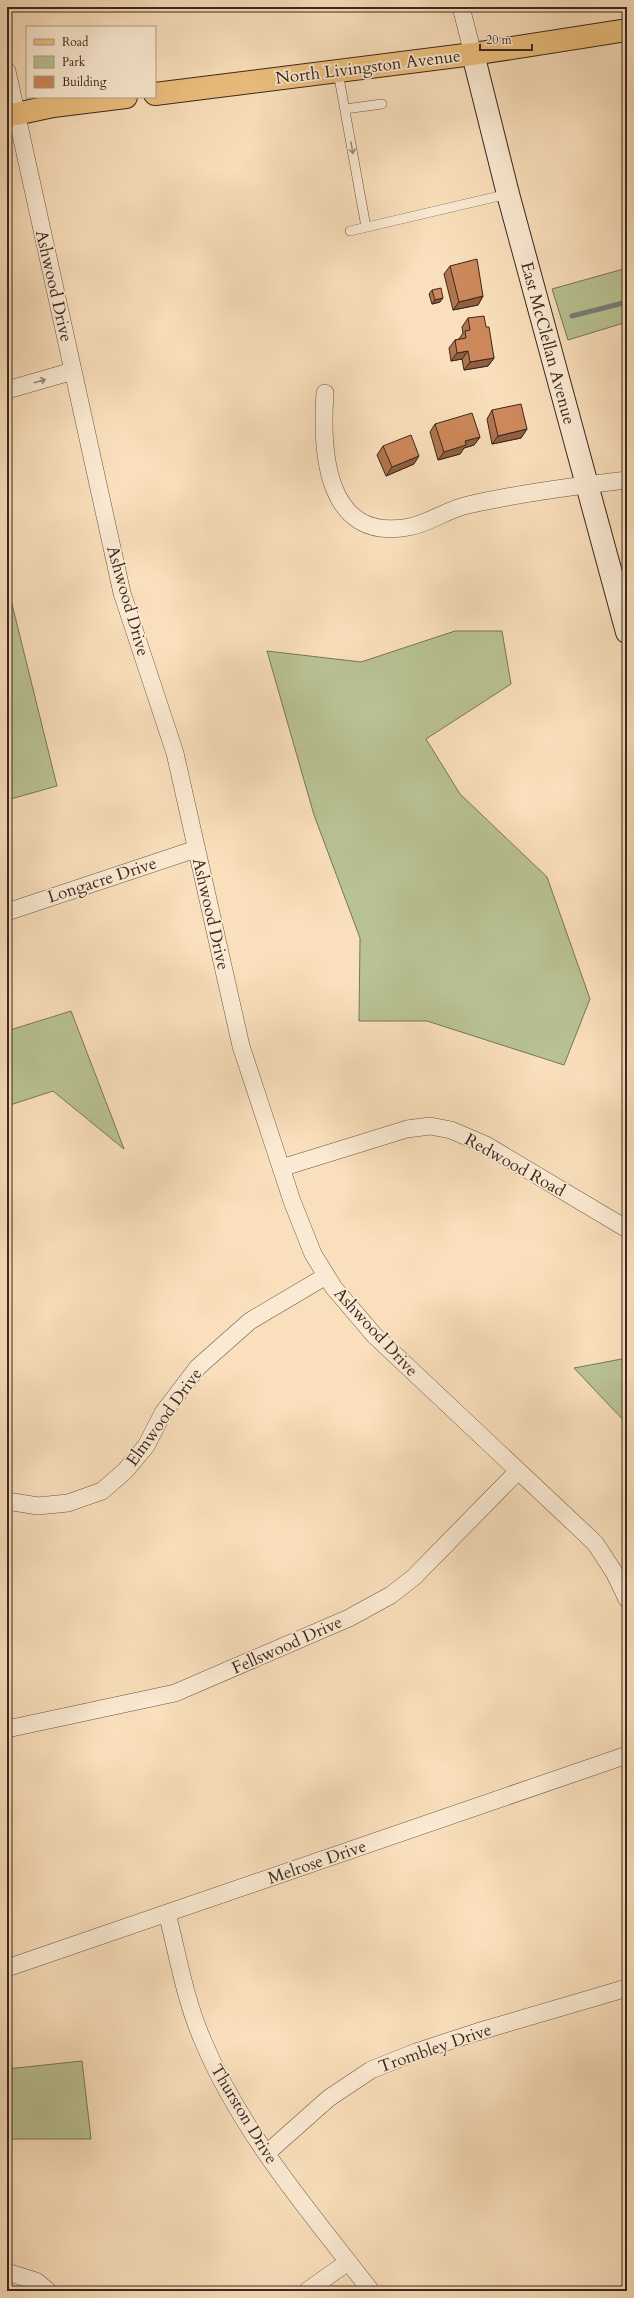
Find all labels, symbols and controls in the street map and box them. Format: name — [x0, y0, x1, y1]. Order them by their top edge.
legend — [26, 26, 156, 98]
scale bar — [480, 26, 532, 52]
text: 20 m — [486, 32, 513, 48]
text: Road — [62, 34, 89, 50]
street label: North Livingston Avenue — [274, 44, 462, 90]
text: Park — [62, 54, 86, 70]
text: Building — [62, 74, 107, 90]
one-way arrow — [348, 141, 356, 154]
street label: Ashwood Drive — [30, 228, 78, 344]
street label: East McClellan Avenue — [515, 259, 581, 427]
one-way arrow — [33, 377, 46, 384]
street label: Ashwood Drive — [101, 543, 155, 659]
street label: Longacre Drive — [45, 852, 159, 908]
street label: Ashwood Drive — [187, 856, 235, 972]
street label: Redwood Road — [461, 1128, 569, 1202]
street label: Ashwood Drive — [329, 1283, 423, 1381]
street label: Elmwood Drive — [121, 1363, 207, 1471]
street label: Fellswood Drive — [228, 1610, 346, 1680]
street label: Melrose Drive — [265, 1834, 369, 1890]
street label: Trombley Drive — [375, 2018, 495, 2078]
street label: Thurston Drive — [205, 2060, 283, 2168]

